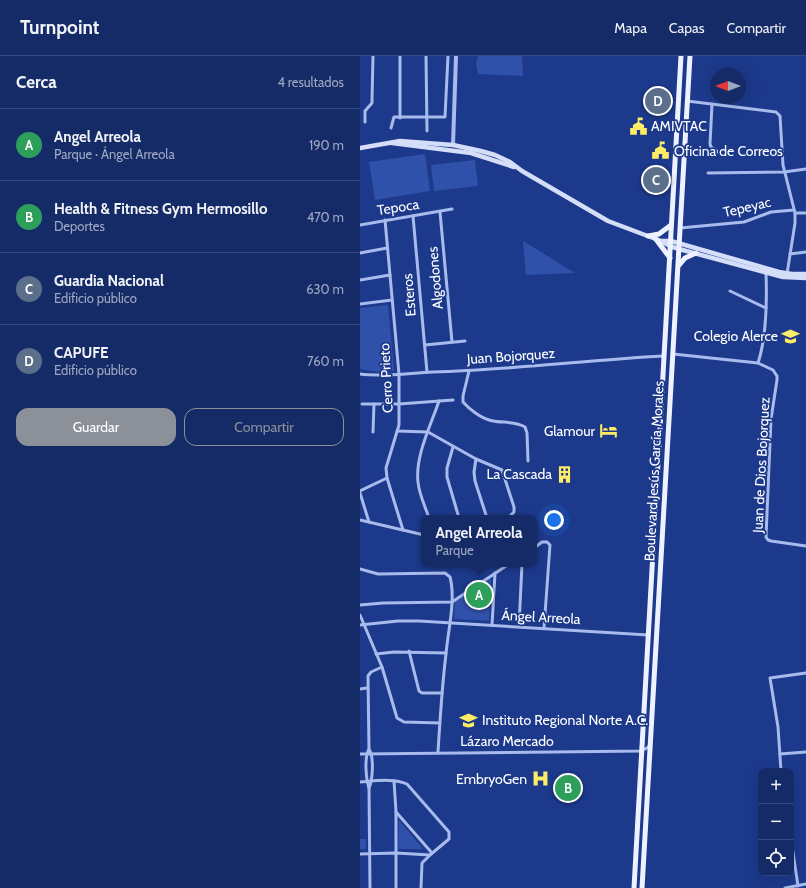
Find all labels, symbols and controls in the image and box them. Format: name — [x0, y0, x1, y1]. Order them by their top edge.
text: Turnpoint — [20, 16, 99, 39]
text: Mapa — [614, 19, 647, 37]
text: Capas — [669, 19, 705, 37]
text: Compartir — [727, 19, 786, 37]
north arrow — [710, 68, 746, 104]
text: Cerca — [16, 72, 57, 92]
text: 4 resultados — [277, 74, 344, 90]
pin: D — [645, 86, 671, 116]
public building icon: AMIVTAC — [628, 116, 648, 136]
place label: AMIVTAC — [651, 117, 707, 135]
text: Angel Arreola — [54, 128, 141, 146]
text: A — [25, 137, 33, 153]
text: 190 m — [309, 137, 344, 153]
public building icon: Oficina de Correos — [651, 141, 671, 161]
place label: Oficina de Correos — [674, 142, 783, 160]
text: Parque · Ángel Arreola — [54, 146, 175, 162]
pin: C — [643, 165, 669, 195]
street label: Tepeyac — [721, 193, 773, 221]
street label: Tepoca — [376, 195, 420, 219]
text: Health & Fitness Gym Hermosillo — [54, 200, 268, 218]
text: B — [25, 209, 33, 225]
text: 470 m — [307, 209, 344, 225]
text: Deportes — [54, 218, 105, 234]
street label: Algodones — [423, 246, 447, 310]
text: Guardia Nacional — [54, 272, 164, 290]
street label: Esteros — [398, 273, 420, 317]
text: C — [25, 281, 33, 297]
text: 630 m — [306, 281, 344, 297]
text: Edificio público — [54, 290, 137, 306]
school or university icon: Colegio Alerce — [781, 326, 801, 346]
place label: Colegio Alerce — [694, 327, 778, 345]
street label: Cerro Prieto — [375, 342, 397, 413]
text: CAPUFE — [54, 344, 109, 362]
street label: Juan Bojorquez — [465, 344, 556, 368]
text: D — [24, 353, 34, 369]
text: 760 m — [307, 353, 344, 369]
text: Edificio público — [54, 362, 137, 378]
street label: Boulevard Jesús García Morales — [640, 380, 668, 562]
street label: Juan de Dios Bojorquez — [748, 396, 774, 534]
button: Guardar — [16, 408, 176, 446]
button: Compartir — [184, 408, 344, 446]
hotel icon: Glamour — [598, 421, 618, 441]
place label: Glamour — [544, 422, 596, 440]
building icon: La Cascada — [555, 464, 575, 484]
place label: La Cascada — [486, 465, 552, 483]
your location — [544, 510, 564, 530]
popup — [421, 515, 537, 567]
text: Angel Arreola — [436, 524, 522, 542]
text: Parque — [436, 542, 474, 558]
pin: A — [466, 580, 492, 610]
street label: Ángel Arreola — [501, 606, 581, 628]
school or university icon: Instituto Regional Norte A.C. — [459, 710, 479, 730]
place label: Instituto Regional Norte A.C. — [482, 711, 648, 729]
street label: Lázaro Mercado — [460, 732, 554, 750]
map controls — [758, 768, 794, 876]
button: + — [758, 768, 794, 804]
hospital icon: EmbryoGen — [530, 769, 550, 789]
place label: EmbryoGen — [456, 770, 527, 788]
pin: B — [555, 773, 581, 803]
button: − — [758, 804, 794, 840]
button: locate — [758, 840, 794, 876]

